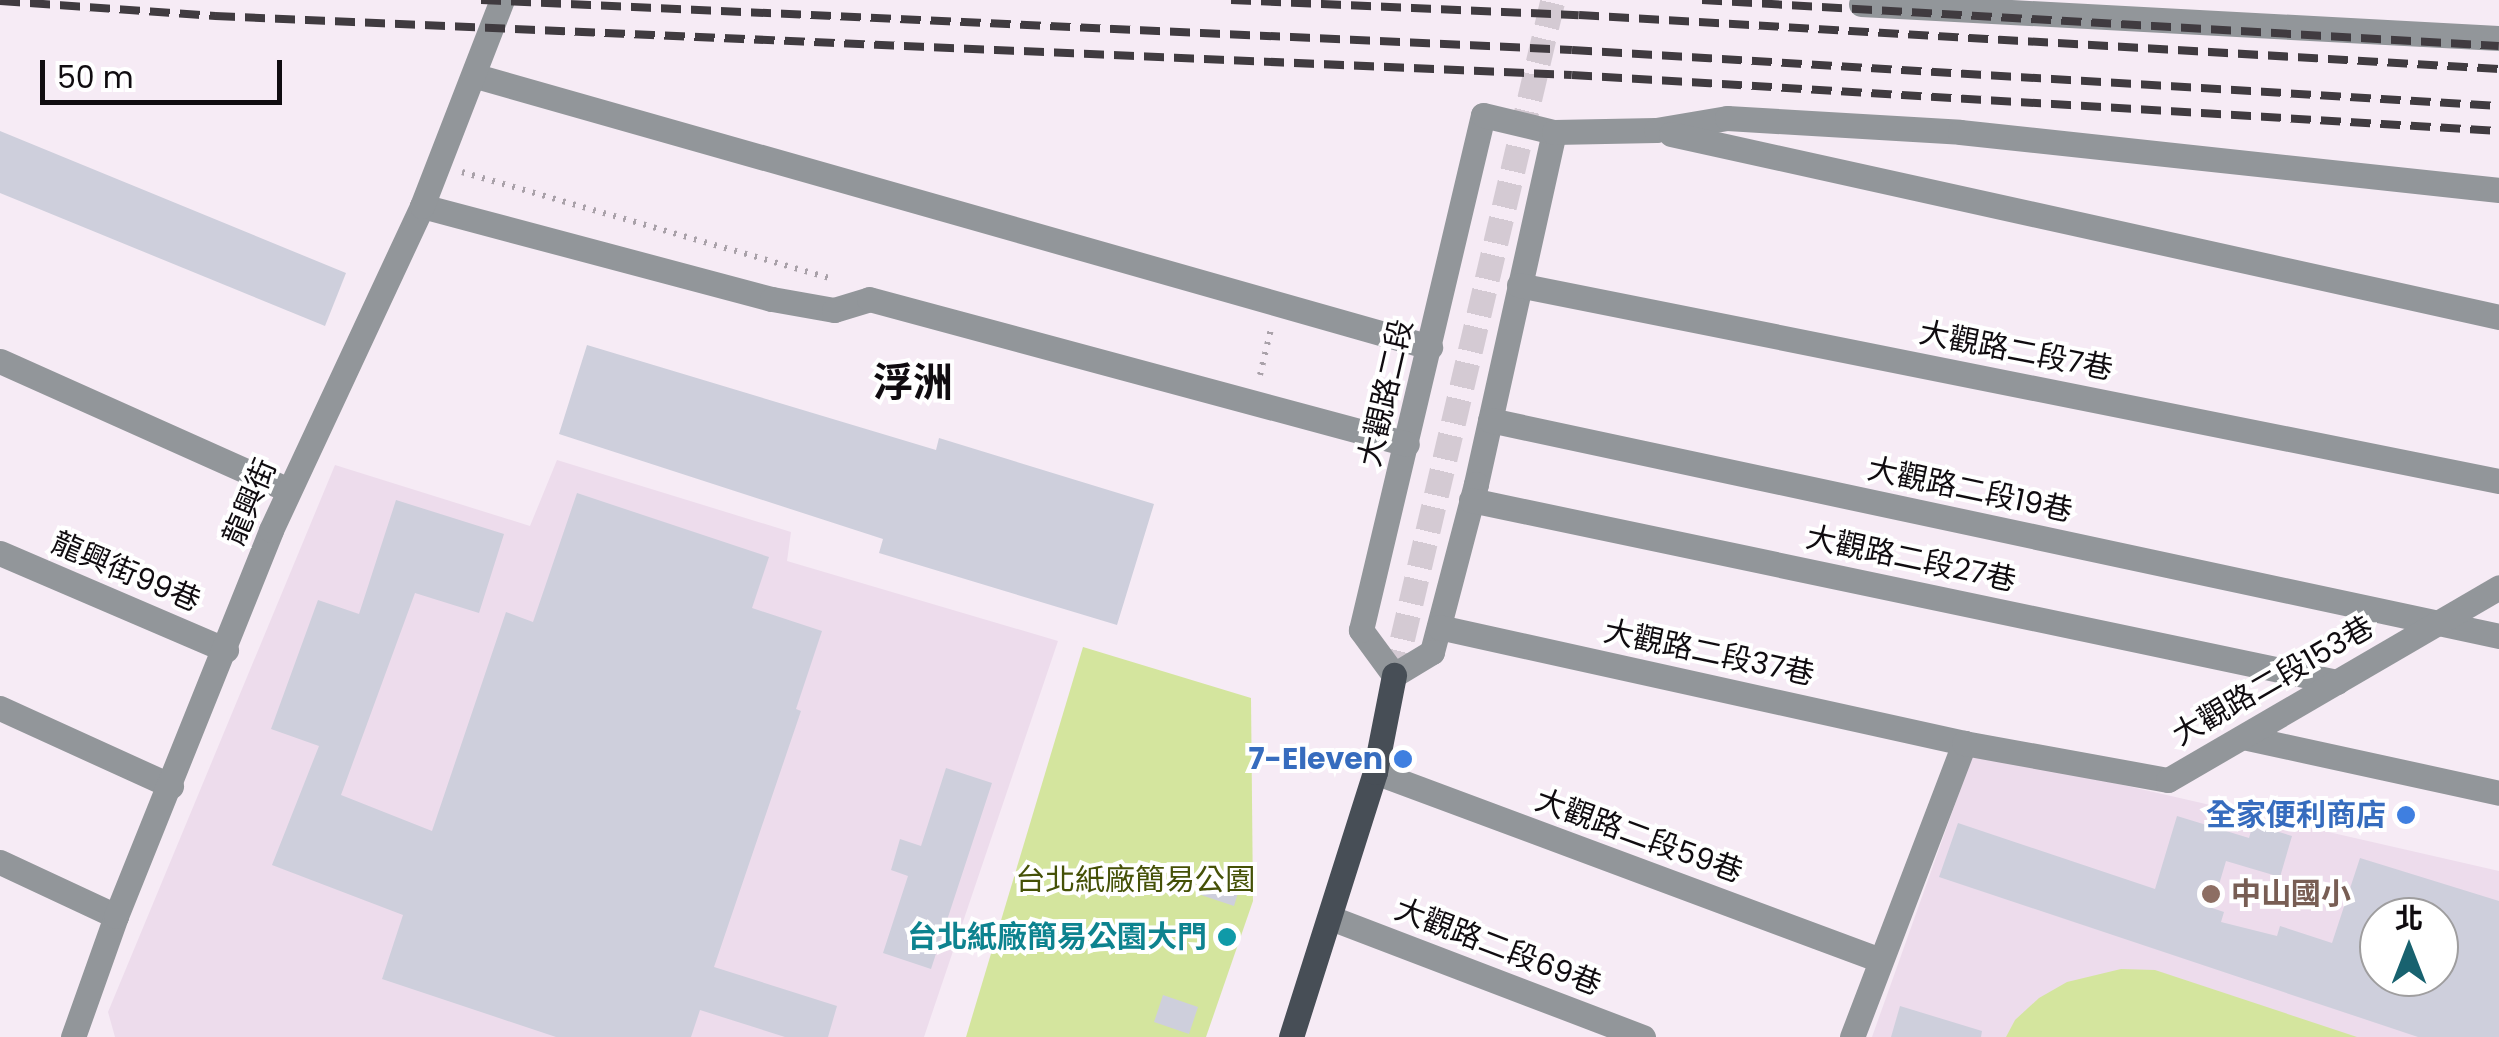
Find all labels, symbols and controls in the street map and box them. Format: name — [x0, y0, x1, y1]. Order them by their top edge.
scale bar — [45, 40, 288, 102]
text: 50 m — [57, 56, 134, 99]
street label: 大觀路二段7巷 — [1916, 315, 2116, 387]
street label: 大觀路二段 — [1352, 316, 1420, 470]
district label: 浮洲 — [873, 358, 953, 406]
street label: 大觀路二段19巷 — [1864, 451, 2076, 529]
street label: 龍興街 — [216, 454, 284, 550]
street label: 大觀路二段27巷 — [1803, 519, 2019, 599]
street label: 龍興街99巷 — [46, 525, 206, 619]
street label: 大觀路二段153巷 — [2166, 609, 2380, 753]
street label: 大觀路二段37巷 — [1601, 613, 1817, 693]
place label: 7-Eleven — [1249, 741, 1383, 777]
marker: 7-Eleven — [1392, 748, 1414, 770]
street label: 大觀路二段59巷 — [1531, 782, 1747, 890]
place label: 全家便利商店 — [2206, 797, 2386, 833]
marker: 全家便利商店 — [2395, 804, 2417, 826]
park label: 台北紙廠簡易公園 — [1015, 862, 1255, 898]
place label: 中山國小 — [2231, 876, 2351, 912]
marker: 中山國小 — [2200, 883, 2222, 905]
street label: 大觀路二段69巷 — [1390, 891, 1606, 1003]
north arrow — [2359, 897, 2459, 997]
text: 北 — [2395, 899, 2423, 938]
place label: 台北紙廠簡易公園大門 — [907, 919, 1207, 955]
marker: 台北紙廠簡易公園大門 — [1216, 926, 1238, 948]

